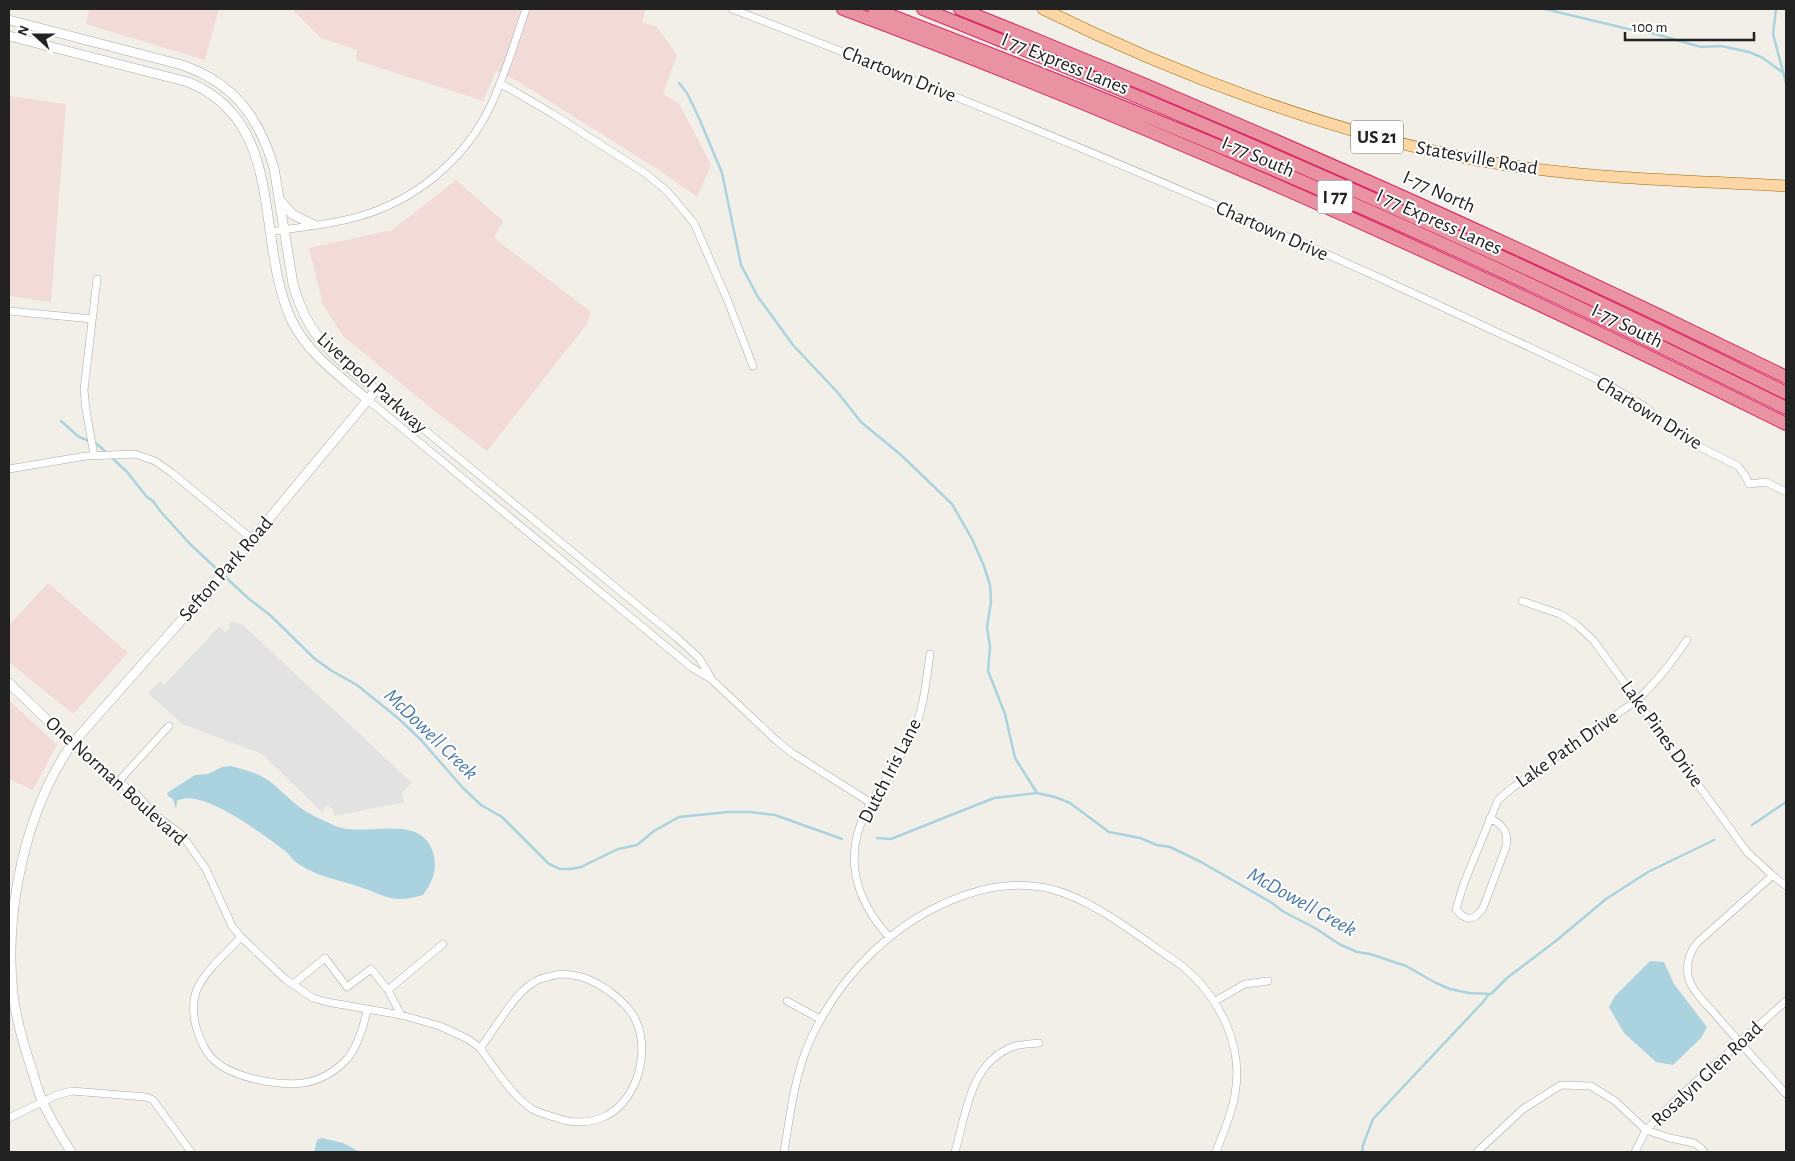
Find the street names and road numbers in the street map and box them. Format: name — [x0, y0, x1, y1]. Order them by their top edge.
street label: I 77 Express Lanes — [999, 29, 1131, 99]
street label: Chartown Drive — [839, 42, 959, 106]
road number: US 21 — [1351, 120, 1403, 154]
street label: I-77 South — [1219, 133, 1297, 181]
street label: Statesville Road — [1415, 137, 1539, 179]
street label: I-77 North — [1400, 167, 1478, 217]
road number: I 77 — [1318, 180, 1352, 213]
street label: I 77 Express Lanes — [1373, 185, 1505, 259]
street label: Chartown Drive — [1213, 197, 1331, 265]
street label: I-77 South — [1588, 300, 1666, 352]
street label: Liverpool Parkway — [313, 329, 431, 438]
street label: Chartown Drive — [1593, 373, 1705, 453]
street label: Sefton Park Road — [175, 513, 277, 625]
street label: Lake Pines Drive — [1617, 677, 1707, 791]
street label: Lake Path Drive — [1512, 706, 1622, 792]
street label: One Norman Boulevard — [42, 713, 190, 849]
street label: Dutch Iris Lane — [855, 715, 925, 827]
street label: Rosalyn Glen Road — [1648, 1018, 1766, 1130]

